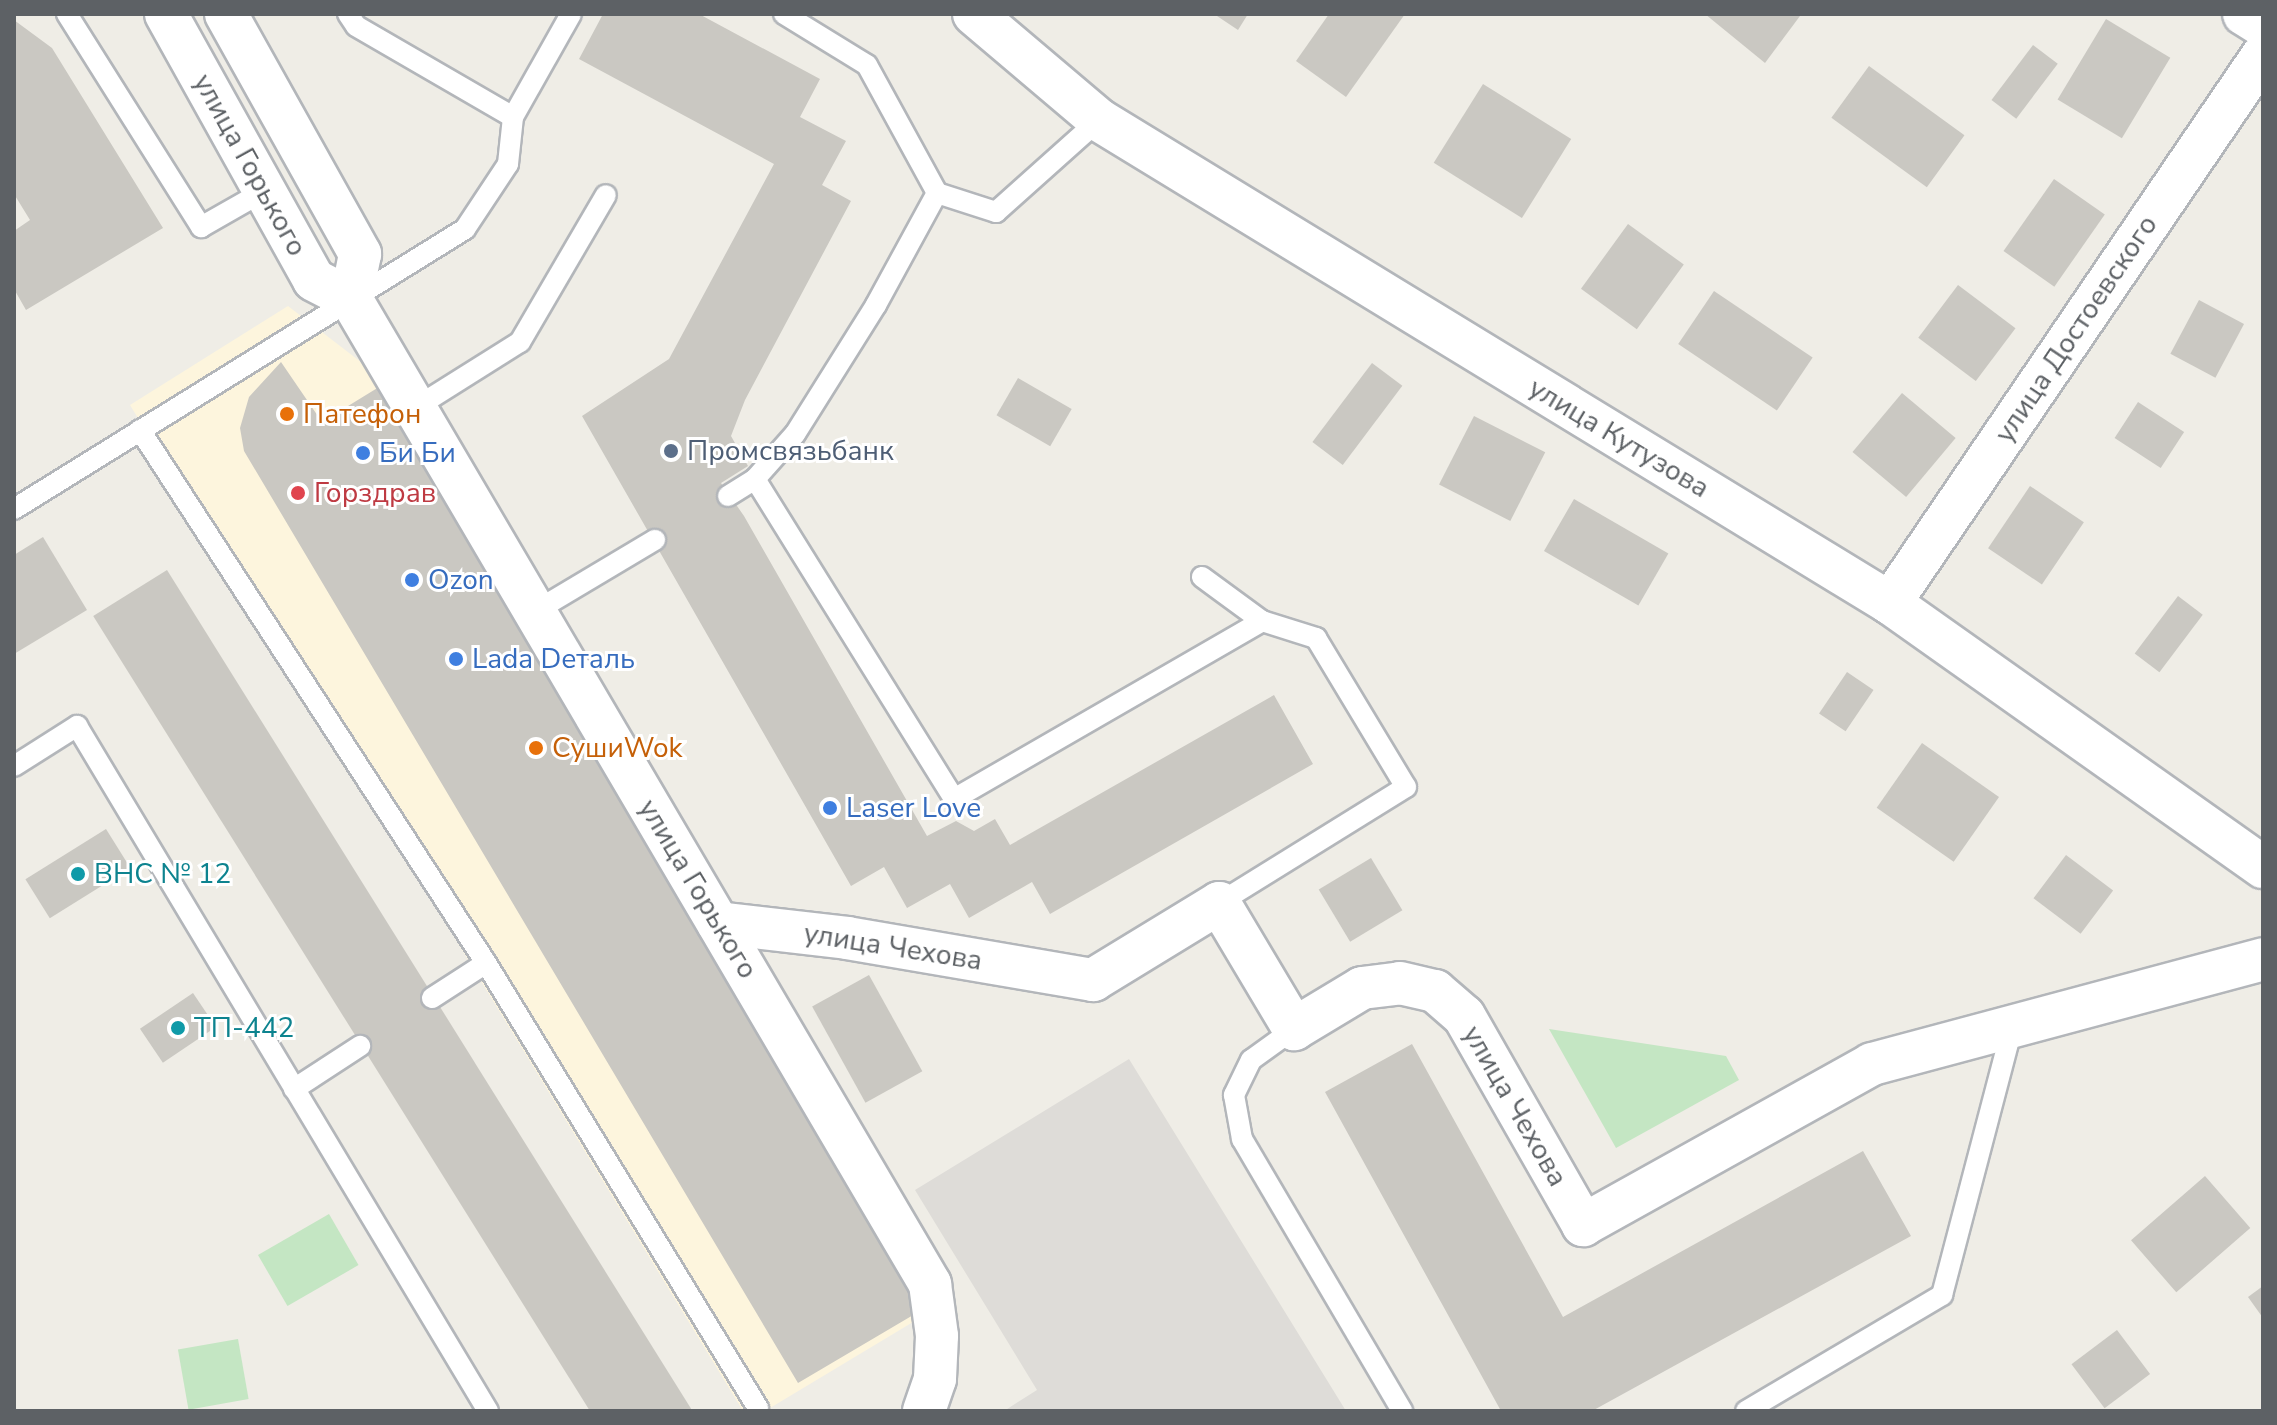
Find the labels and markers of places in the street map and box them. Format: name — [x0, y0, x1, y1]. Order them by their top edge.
place label: Патефон — [303, 397, 421, 431]
marker: Патефон — [278, 405, 296, 423]
place label: Промсвязьбанк — [687, 434, 894, 468]
place label: Би Би — [379, 436, 456, 470]
marker: Промсвязьбанк — [662, 442, 680, 460]
marker: Би Би — [354, 444, 372, 462]
place label: Горздрав — [314, 476, 436, 510]
marker: Горздрав — [289, 484, 307, 502]
place label: Ozon — [428, 563, 494, 597]
marker: Ozon — [403, 571, 421, 589]
place label: Lada Dеталь — [472, 642, 635, 676]
marker: Lada Dеталь — [447, 650, 465, 668]
place label: СушиWok — [552, 731, 683, 765]
marker: СушиWok — [527, 739, 545, 757]
place label: Laser Love — [846, 791, 981, 825]
marker: Laser Love — [821, 799, 839, 817]
place label: ВНС № 12 — [94, 857, 231, 891]
marker: ВНС № 12 — [69, 865, 87, 883]
place label: ТП-442 — [194, 1011, 294, 1045]
marker: ТП-442 — [169, 1019, 187, 1037]

